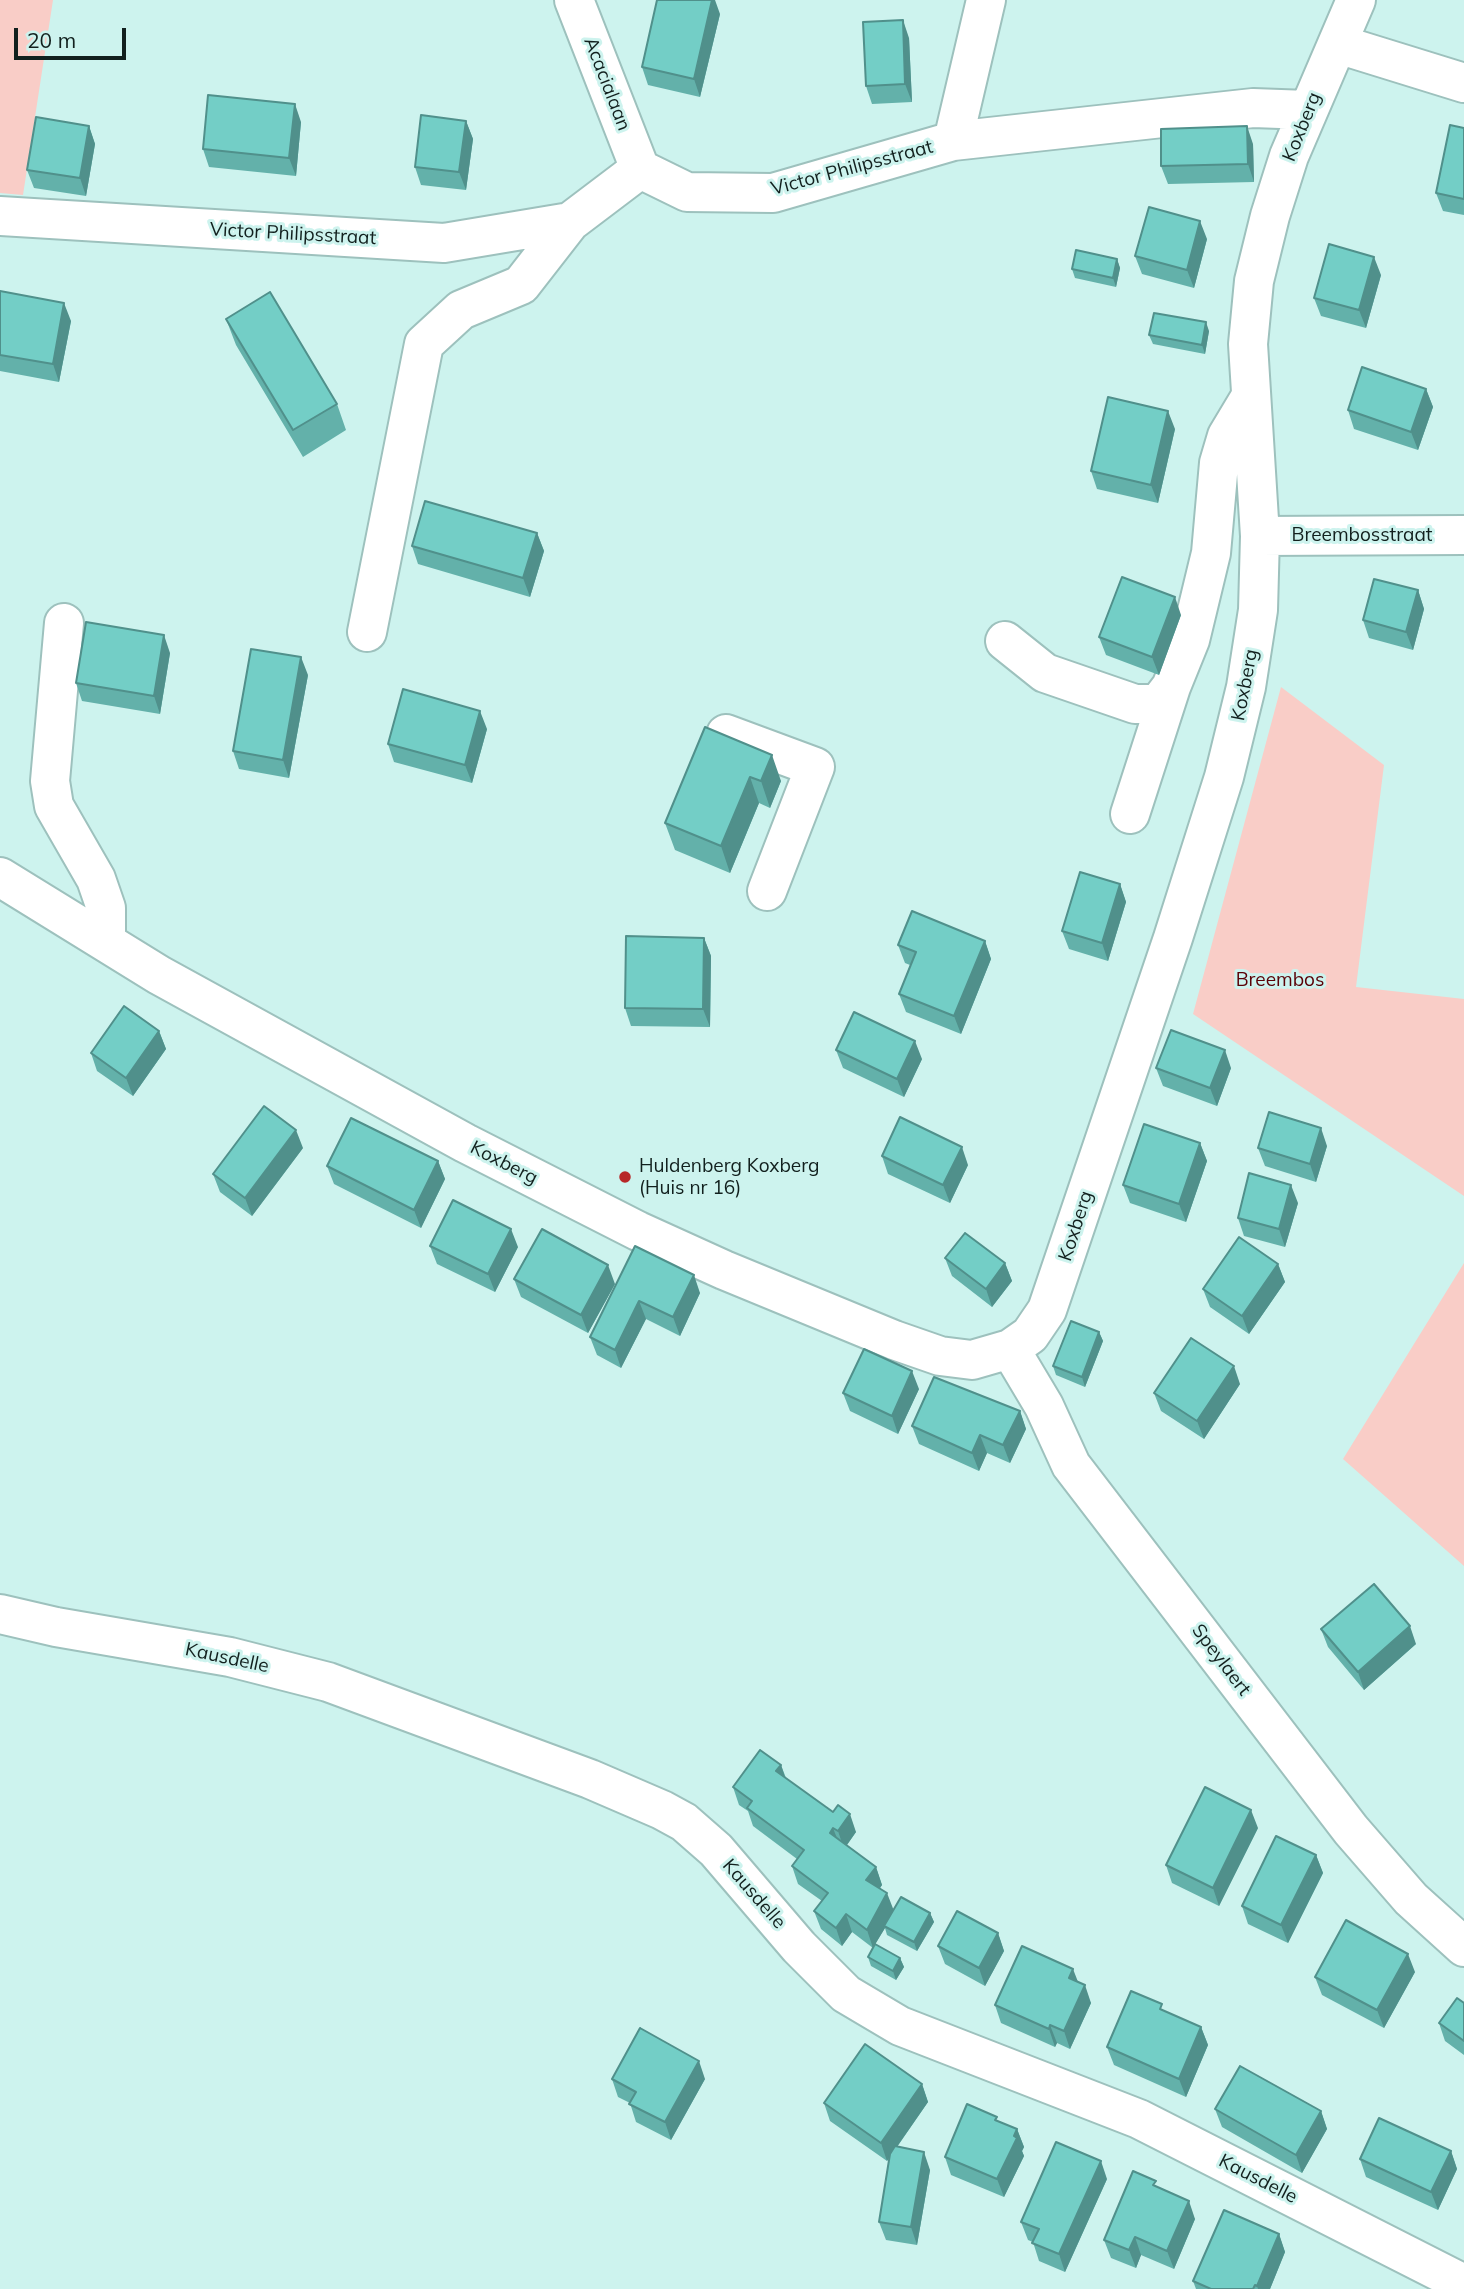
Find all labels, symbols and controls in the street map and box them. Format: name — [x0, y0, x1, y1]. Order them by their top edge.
scale bar — [18, 14, 130, 58]
text: 20 m — [27, 27, 76, 53]
street label: Acacialaan — [579, 34, 635, 134]
street label: Koxberg — [1278, 89, 1326, 165]
street label: Victor Philipsstraat — [769, 135, 935, 201]
street label: Victor Philipsstraat — [209, 218, 377, 250]
street label: Breembosstraat — [1292, 524, 1432, 546]
street label: Koxberg — [1227, 647, 1263, 723]
park label: Breembos — [1236, 969, 1324, 991]
street label: Koxberg — [466, 1136, 542, 1190]
place label: Huldenberg Koxberg (Huis nr 16) — [639, 1155, 819, 1199]
marker: Huldenberg Koxberg (Huis nr 16) — [617, 1169, 633, 1185]
street label: Koxberg — [1054, 1188, 1098, 1264]
street label: Speylaert — [1187, 1620, 1255, 1700]
street label: Kausdelle — [183, 1638, 271, 1678]
street label: Kausdelle — [718, 1854, 790, 1934]
street label: Kausdelle — [1215, 2150, 1301, 2208]

